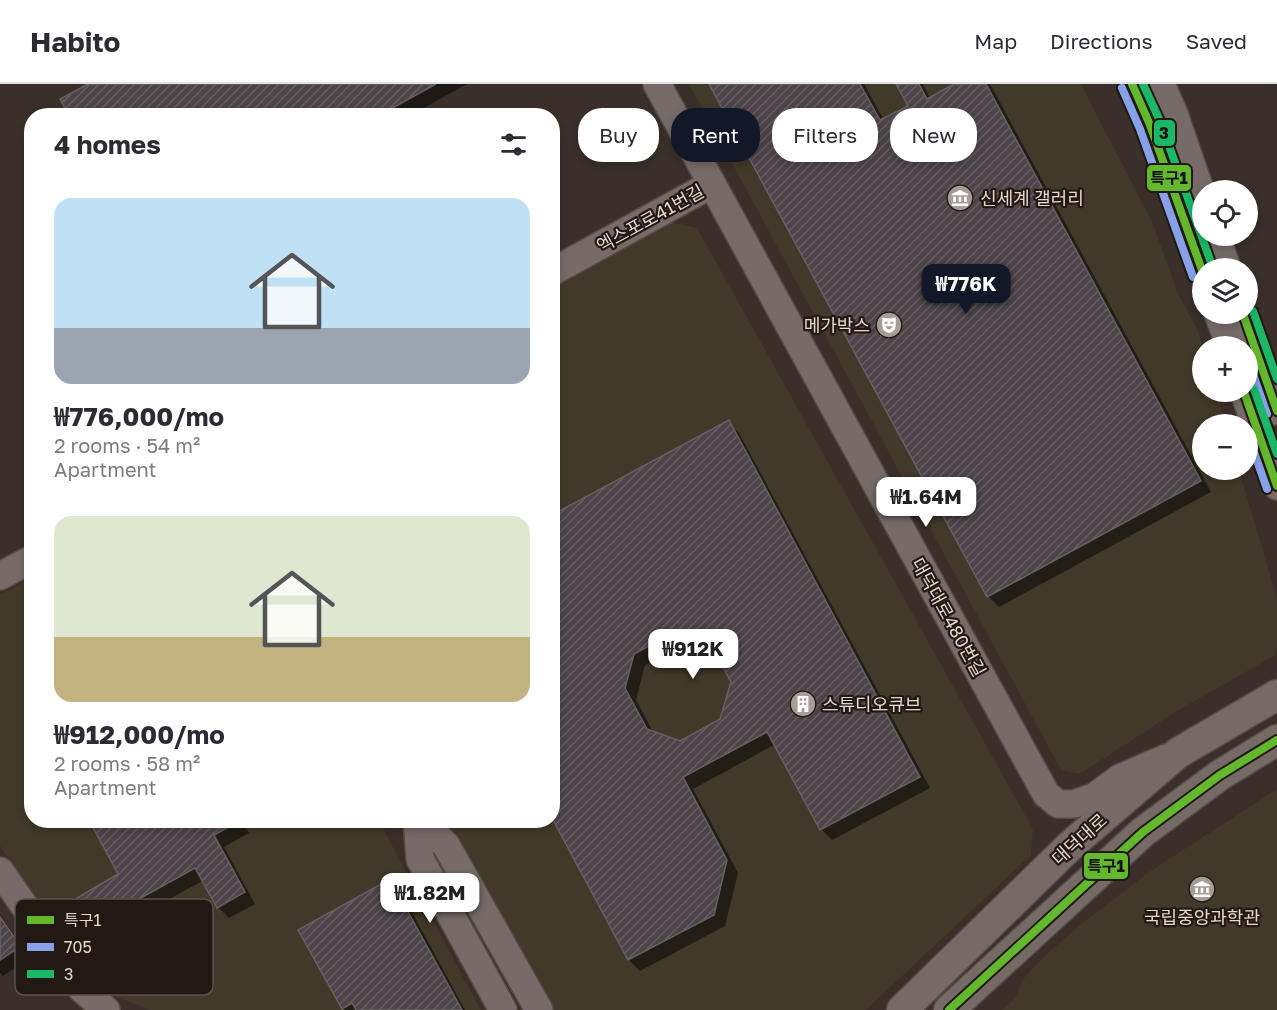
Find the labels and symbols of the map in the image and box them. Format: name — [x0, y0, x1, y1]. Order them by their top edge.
line badge: 3 — [1153, 119, 1176, 147]
text: 3 — [1159, 123, 1169, 143]
line badge: 특구1 — [1146, 164, 1192, 192]
text: 특구1 — [1150, 168, 1188, 188]
street label: 엑스포로41번길 — [593, 180, 707, 256]
museum icon: 신세계 갤러리 — [945, 183, 975, 213]
place label: 신세계 갤러리 — [980, 187, 1084, 209]
pin: ₩776K — [924, 264, 1008, 315]
theatre icon: 메가박스 — [874, 310, 904, 340]
place label: 메가박스 — [804, 314, 870, 336]
pin: ₩1.64M — [877, 477, 975, 528]
street label: 대덕대로480번길 — [907, 554, 991, 680]
pin: ₩912K — [651, 629, 735, 680]
building icon: 스튜디오큐브 — [788, 689, 818, 719]
place label: 스튜디오큐브 — [822, 693, 921, 715]
street label: 대덕대로 — [1047, 809, 1111, 869]
line badge: 특구1 — [1083, 852, 1129, 880]
text: 특구1 — [1087, 856, 1125, 876]
pin: ₩1.82M — [381, 873, 479, 924]
museum icon: 국립중앙과학관 — [1187, 874, 1217, 904]
legend — [15, 899, 213, 995]
place label: 국립중앙과학관 — [1144, 906, 1260, 928]
text: 특구1 — [64, 910, 101, 930]
text: 705 — [64, 937, 92, 957]
text: 3 — [64, 964, 73, 984]

